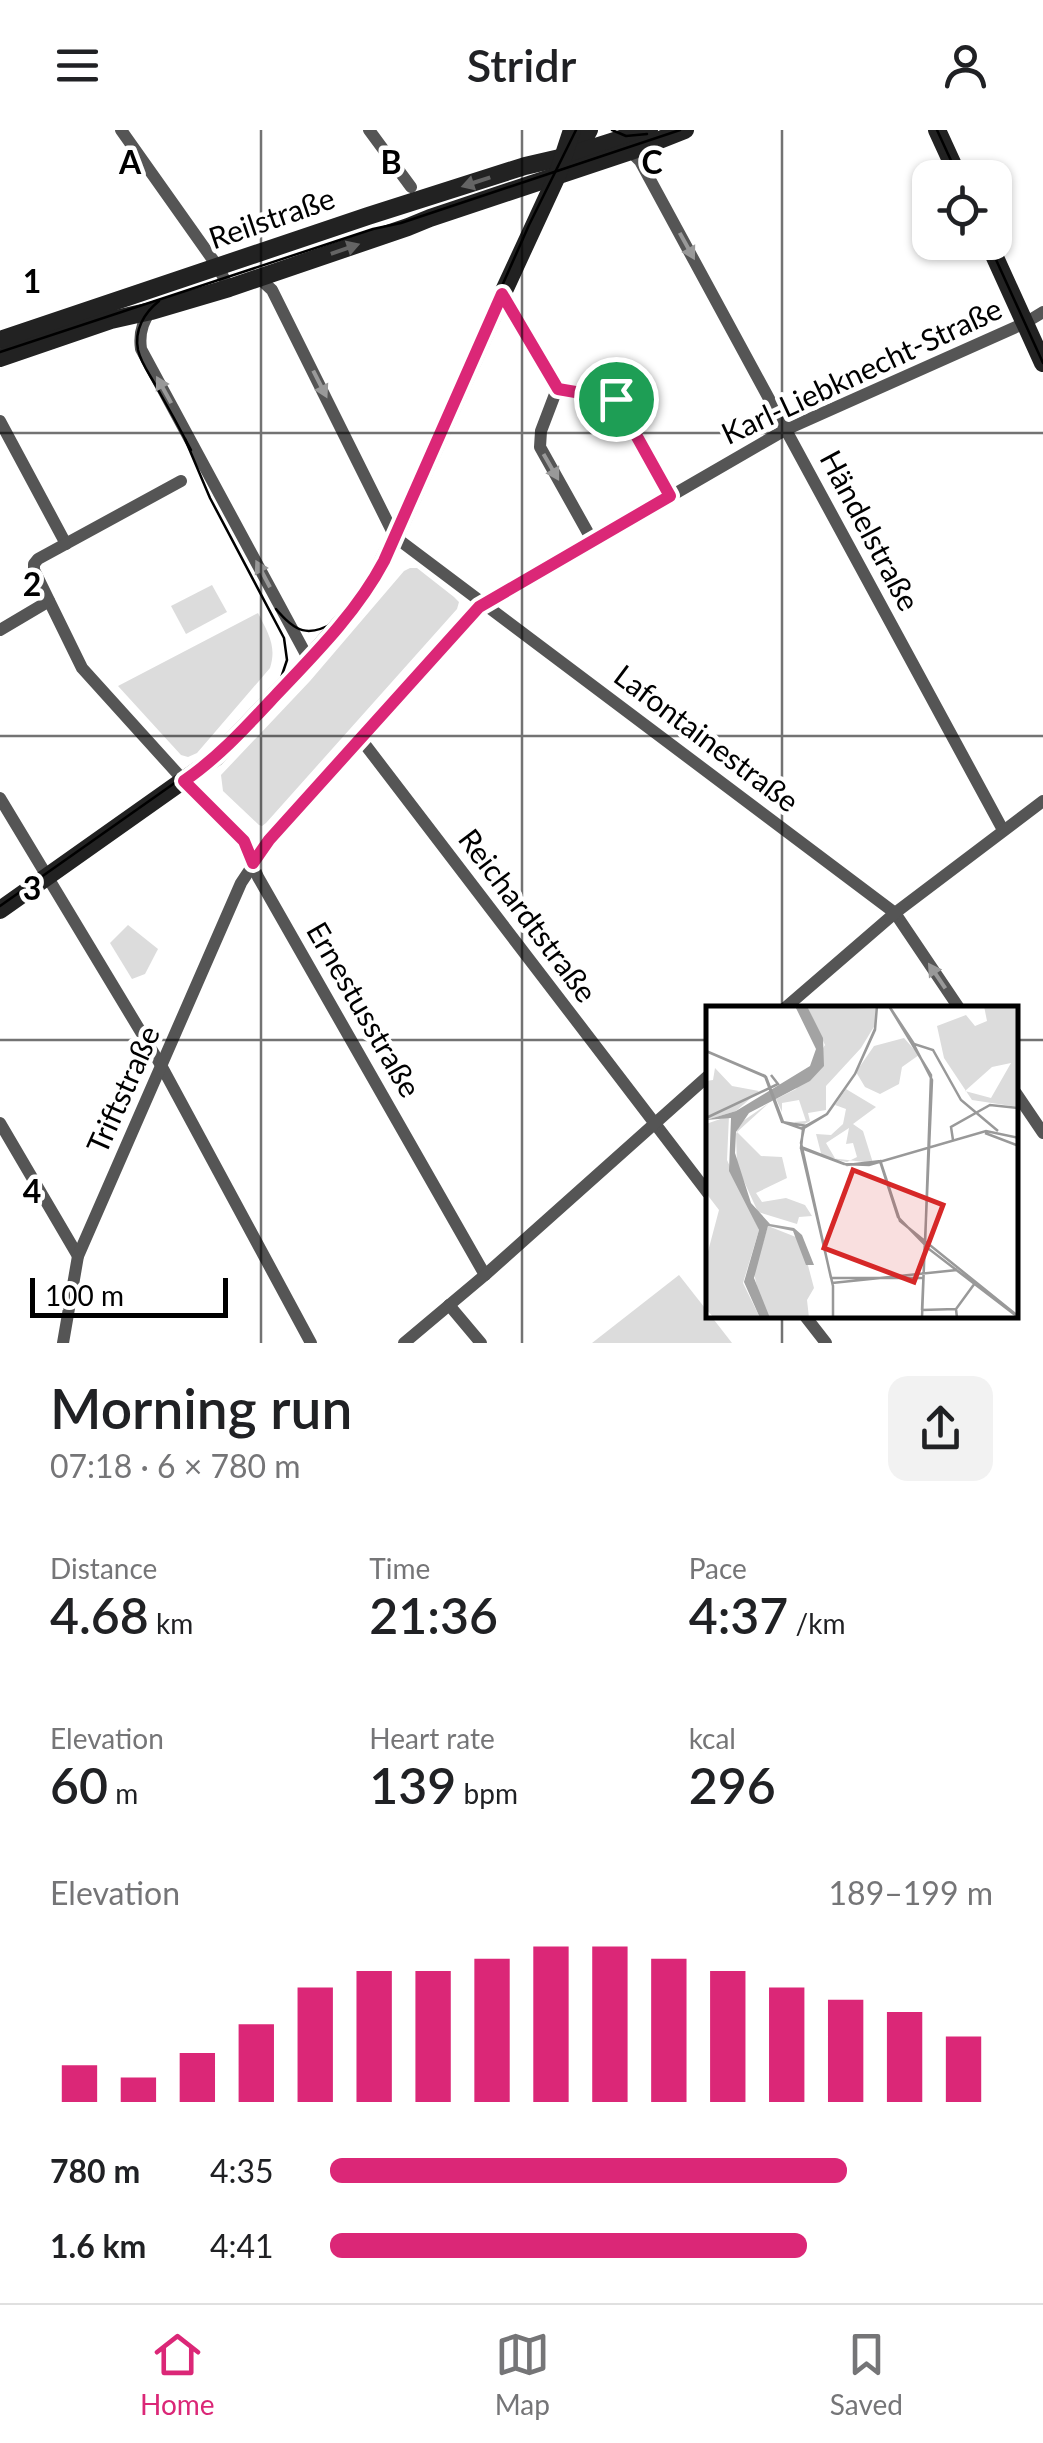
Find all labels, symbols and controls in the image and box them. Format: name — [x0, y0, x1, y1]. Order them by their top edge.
icon: menu — [50, 38, 105, 93]
text: Stridr — [467, 38, 576, 92]
icon: person — [938, 38, 993, 93]
text: A — [118, 142, 142, 181]
text: B — [380, 142, 402, 181]
text: C — [641, 142, 663, 181]
map controls — [912, 160, 1012, 260]
button: locate — [912, 160, 1012, 260]
one-way arrow — [460, 175, 490, 190]
street label: Reilstraße — [204, 179, 339, 255]
one-way arrow — [678, 232, 695, 261]
one-way arrow — [330, 240, 360, 255]
text: 1 — [23, 261, 41, 300]
street label: Karl-Liebknecht-Straße — [715, 289, 1007, 451]
pin — [574, 357, 659, 442]
one-way arrow — [311, 370, 328, 399]
icon: arrive — [589, 372, 644, 427]
one-way arrow — [155, 376, 172, 405]
street label: Händelstraße — [813, 444, 928, 616]
one-way arrow — [541, 453, 559, 481]
one-way arrow — [255, 559, 272, 588]
text: 2 — [23, 564, 41, 603]
street label: Lafontainestraße — [608, 656, 807, 818]
street label: Reichardtstraße — [452, 821, 605, 1008]
text: 3 — [23, 868, 41, 907]
street label: Ernestusstraße — [300, 915, 429, 1103]
one-way arrow — [929, 962, 947, 989]
inset map — [706, 1006, 1018, 1318]
street label: Triftstraße — [78, 1020, 166, 1158]
text: 4 — [23, 1171, 41, 1210]
scale bar — [30, 1273, 228, 1318]
text: 100 m — [45, 1278, 124, 1312]
text: Morning run — [50, 1375, 352, 1441]
button: share — [888, 1376, 993, 1481]
text: 07:18 · 6 × 780 m — [50, 1446, 301, 1485]
text: Distance — [50, 1551, 157, 1585]
text: Time — [369, 1551, 430, 1585]
text: Pace — [689, 1551, 747, 1585]
text: 4.68 — [50, 1585, 149, 1645]
text: 21:36 — [369, 1585, 498, 1645]
text: 4:37 — [689, 1585, 788, 1645]
text: km — [149, 1606, 193, 1640]
text: /km — [788, 1606, 845, 1640]
text: Elevation — [50, 1721, 164, 1755]
text: Heart rate — [369, 1721, 495, 1755]
text: kcal — [689, 1721, 736, 1755]
text: 60 — [50, 1755, 108, 1815]
text: 139 — [369, 1755, 456, 1815]
text: 296 — [689, 1755, 776, 1815]
text: m — [108, 1776, 138, 1810]
text: bpm — [456, 1776, 518, 1810]
text: Elevation — [50, 1873, 180, 1912]
text: 189–199 m — [829, 1873, 993, 1912]
text: 780 m — [50, 2151, 140, 2190]
text: 4:35 — [210, 2151, 274, 2190]
text: 1.6 km — [50, 2226, 146, 2265]
text: 4:41 — [210, 2226, 274, 2265]
tab: Home — [140, 2327, 215, 2421]
tab: Map — [495, 2327, 550, 2421]
tab: Saved — [830, 2327, 903, 2421]

